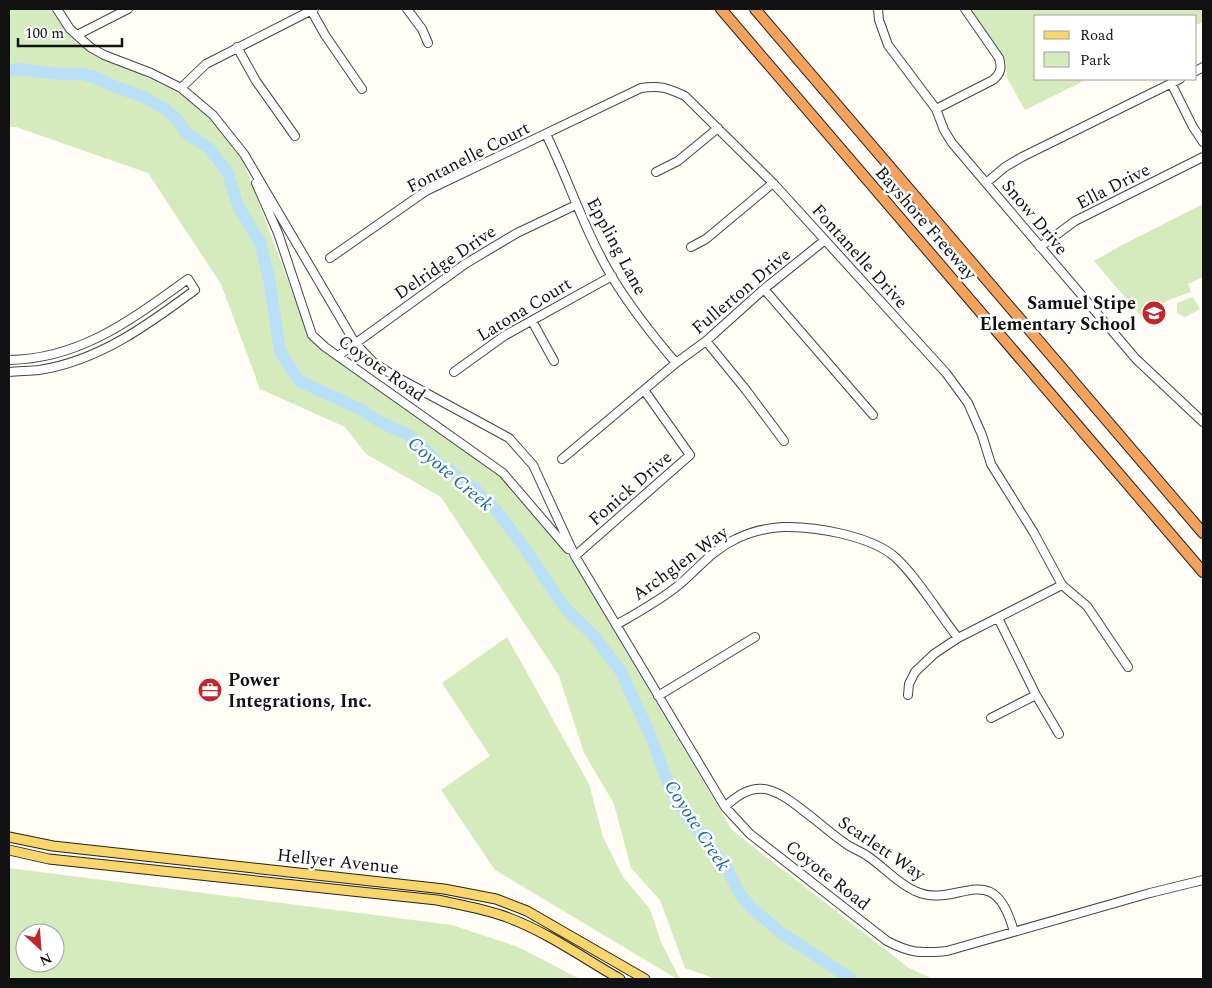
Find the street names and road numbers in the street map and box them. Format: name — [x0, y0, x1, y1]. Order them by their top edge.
street label: Fontanelle Court — [402, 115, 535, 200]
street label: Ella Drive — [1072, 156, 1155, 217]
street label: Bayshore Freeway — [868, 160, 984, 287]
street label: Snow Drive — [995, 173, 1074, 261]
street label: Eppling Lane — [579, 193, 654, 300]
street label: Fontanelle Drive — [805, 198, 914, 315]
street label: Delridge Drive — [389, 218, 502, 307]
street label: Fullerton Drive — [686, 242, 797, 341]
street label: Latona Court — [472, 270, 577, 348]
street label: Coyote Road — [332, 328, 431, 409]
street label: Fonick Drive — [582, 444, 678, 533]
street label: Archglen Way — [627, 518, 735, 608]
street label: Scarlett Way — [833, 809, 932, 888]
street label: Coyote Road — [779, 834, 876, 917]
street label: Hellyer Avenue — [276, 842, 400, 881]

